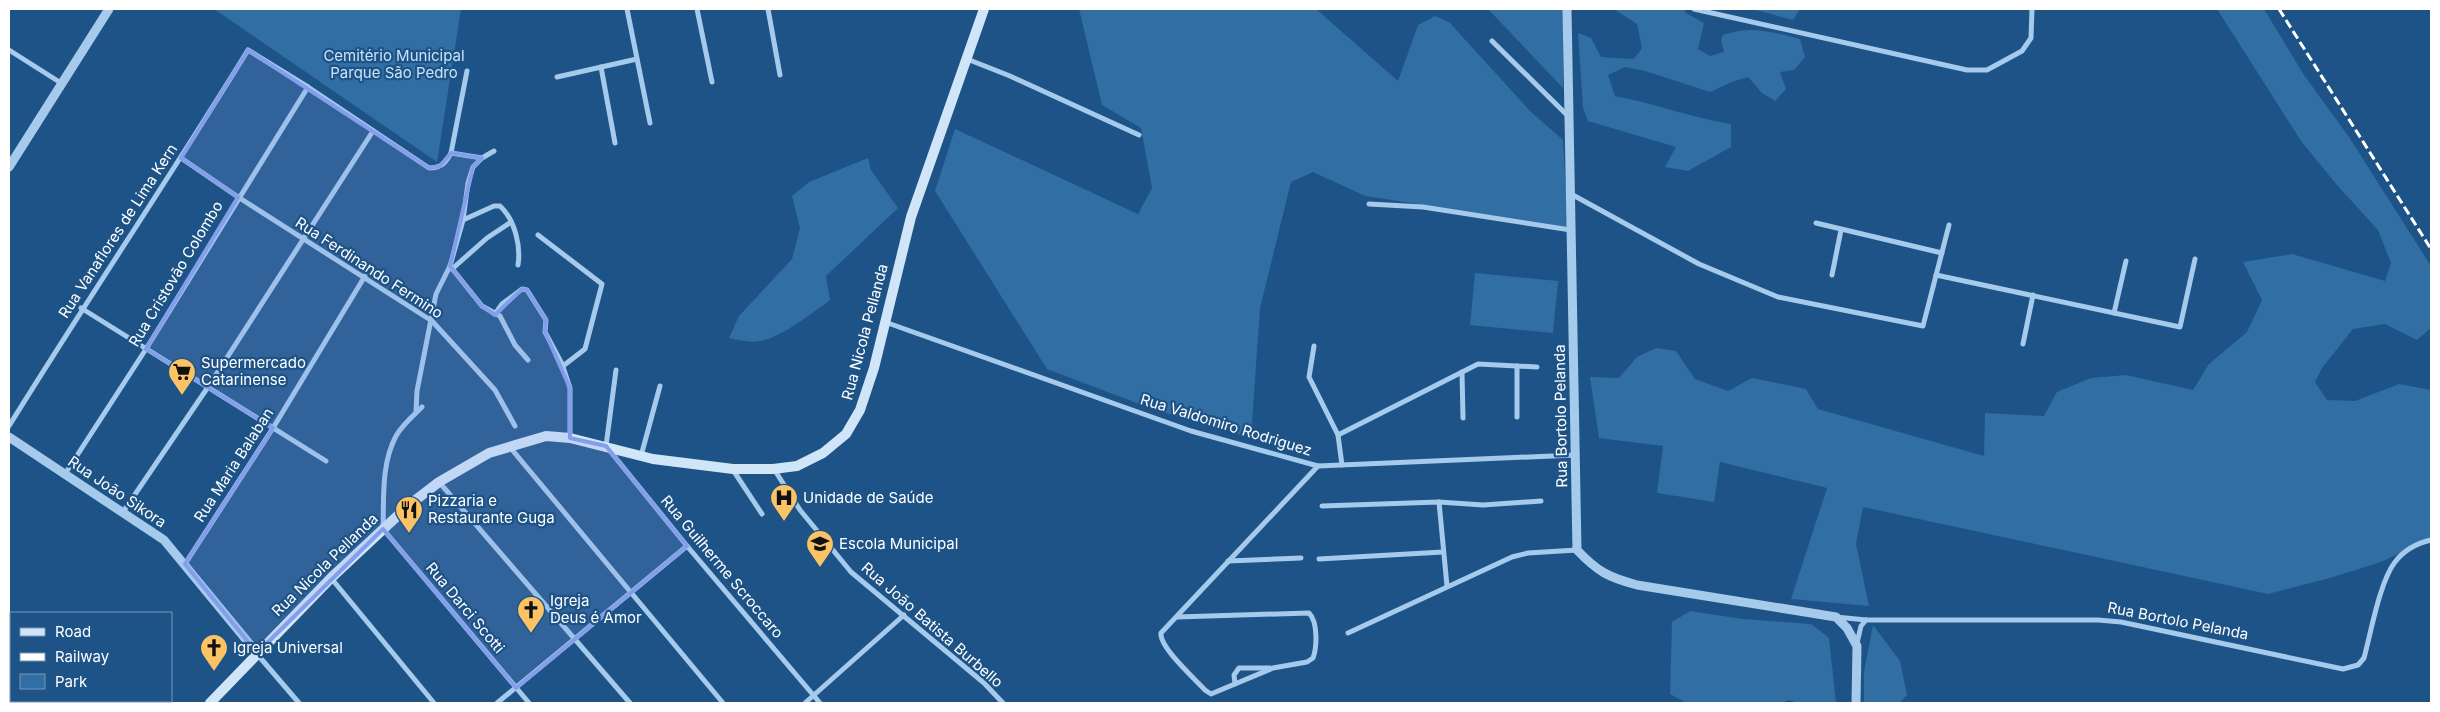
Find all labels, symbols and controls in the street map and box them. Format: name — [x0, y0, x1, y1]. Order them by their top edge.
park label: Cemitério Municipal Parque São Pedro — [323, 46, 465, 82]
street label: Rua Vanaflores de Lima Kern — [54, 140, 181, 321]
street label: Rua Cristovão Colombo — [124, 197, 227, 350]
street label: Rua Ferdinando Fermino — [292, 213, 447, 323]
street label: Rua Nicola Pellanda — [837, 262, 892, 402]
street label: Rua Bortolo Pelanda — [1550, 344, 1571, 488]
place label: Supermercado Catarinense — [201, 353, 306, 389]
supermarket icon: Supermercado Catarinense — [167, 357, 197, 396]
street label: Rua Valdomiro Rodriguez — [1138, 389, 1314, 460]
street label: Rua Maria Balaban — [190, 404, 278, 525]
street label: Rua João Sikora — [64, 452, 170, 532]
hospital icon: Unidade de Saúde — [769, 483, 799, 522]
place label: Unidade de Saúde — [803, 488, 933, 507]
place label: Pizzaria e Restaurante Guga — [428, 491, 555, 527]
street label: Rua Guilherme Scroccaro — [657, 491, 788, 642]
restaurant icon: Pizzaria e Restaurante Guga — [394, 495, 424, 534]
street label: Rua Nicola Pellanda — [268, 509, 382, 620]
school or university icon: Escola Municipal — [805, 529, 835, 568]
place label: Escola Municipal — [839, 534, 958, 553]
street label: Rua Darci Scotti — [422, 558, 509, 657]
street label: Rua João Batista Burbello — [858, 558, 1007, 691]
place label: Igreja Deus é Amor — [550, 591, 642, 627]
church icon: Igreja Deus é Amor — [516, 595, 546, 634]
street label: Rua Bortolo Pelanda — [2106, 598, 2250, 643]
legend — [10, 612, 172, 702]
text: Road — [55, 622, 91, 641]
church icon: Igreja Universal — [199, 633, 229, 672]
place label: Igreja Universal — [233, 638, 343, 657]
text: Railway — [55, 647, 110, 666]
text: Park — [55, 672, 88, 691]

